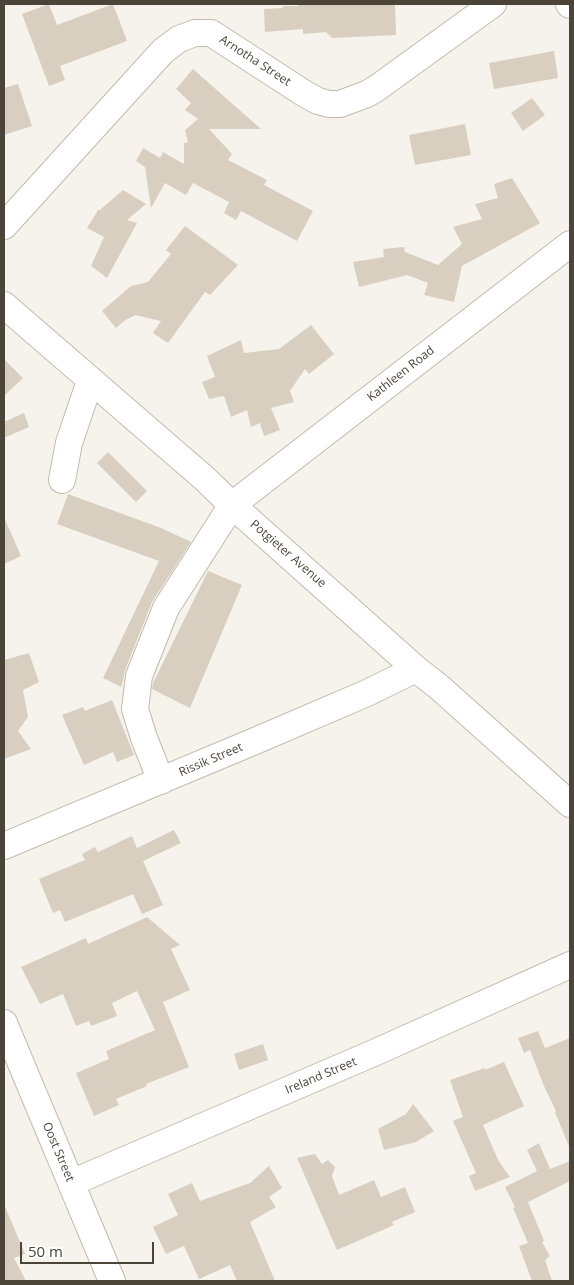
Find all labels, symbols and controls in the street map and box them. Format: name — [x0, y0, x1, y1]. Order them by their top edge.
street label: Arnotha Street — [217, 33, 293, 89]
street label: Kathleen Road — [365, 343, 437, 405]
street label: Potgieter Avenue — [247, 517, 329, 591]
street label: Rissik Street — [177, 740, 245, 780]
street label: Ireland Street — [283, 1055, 359, 1097]
street label: Oost Street — [39, 1120, 77, 1184]
scale bar — [22, 1232, 156, 1264]
text: 50 m — [28, 1241, 63, 1261]

